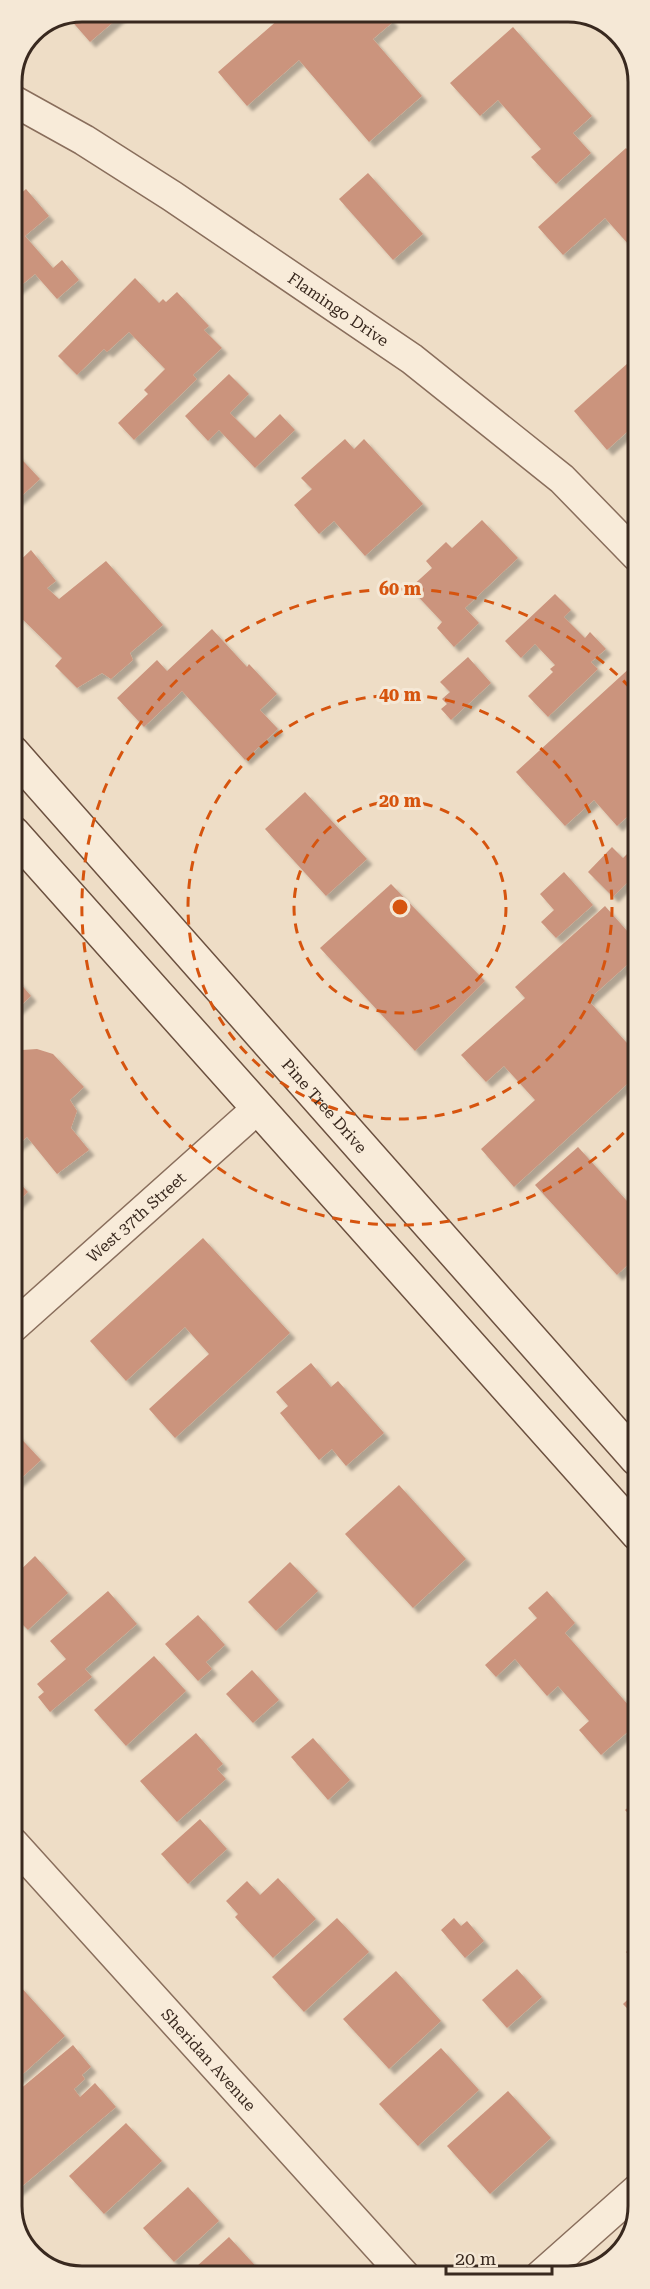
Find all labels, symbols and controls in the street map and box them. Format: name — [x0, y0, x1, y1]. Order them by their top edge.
street label: Flamingo Drive — [284, 269, 392, 351]
text: 60 m — [379, 578, 422, 599]
text: 40 m — [379, 684, 422, 705]
text: 20 m — [379, 790, 422, 811]
centre of rings — [390, 897, 410, 917]
street label: Pine Tree Drive — [278, 1055, 371, 1157]
street label: West 37th Street — [83, 1168, 190, 1267]
street label: Sheridan Avenue — [157, 2005, 260, 2115]
scale bar — [446, 2238, 552, 2276]
text: 20 m — [455, 2248, 496, 2269]

